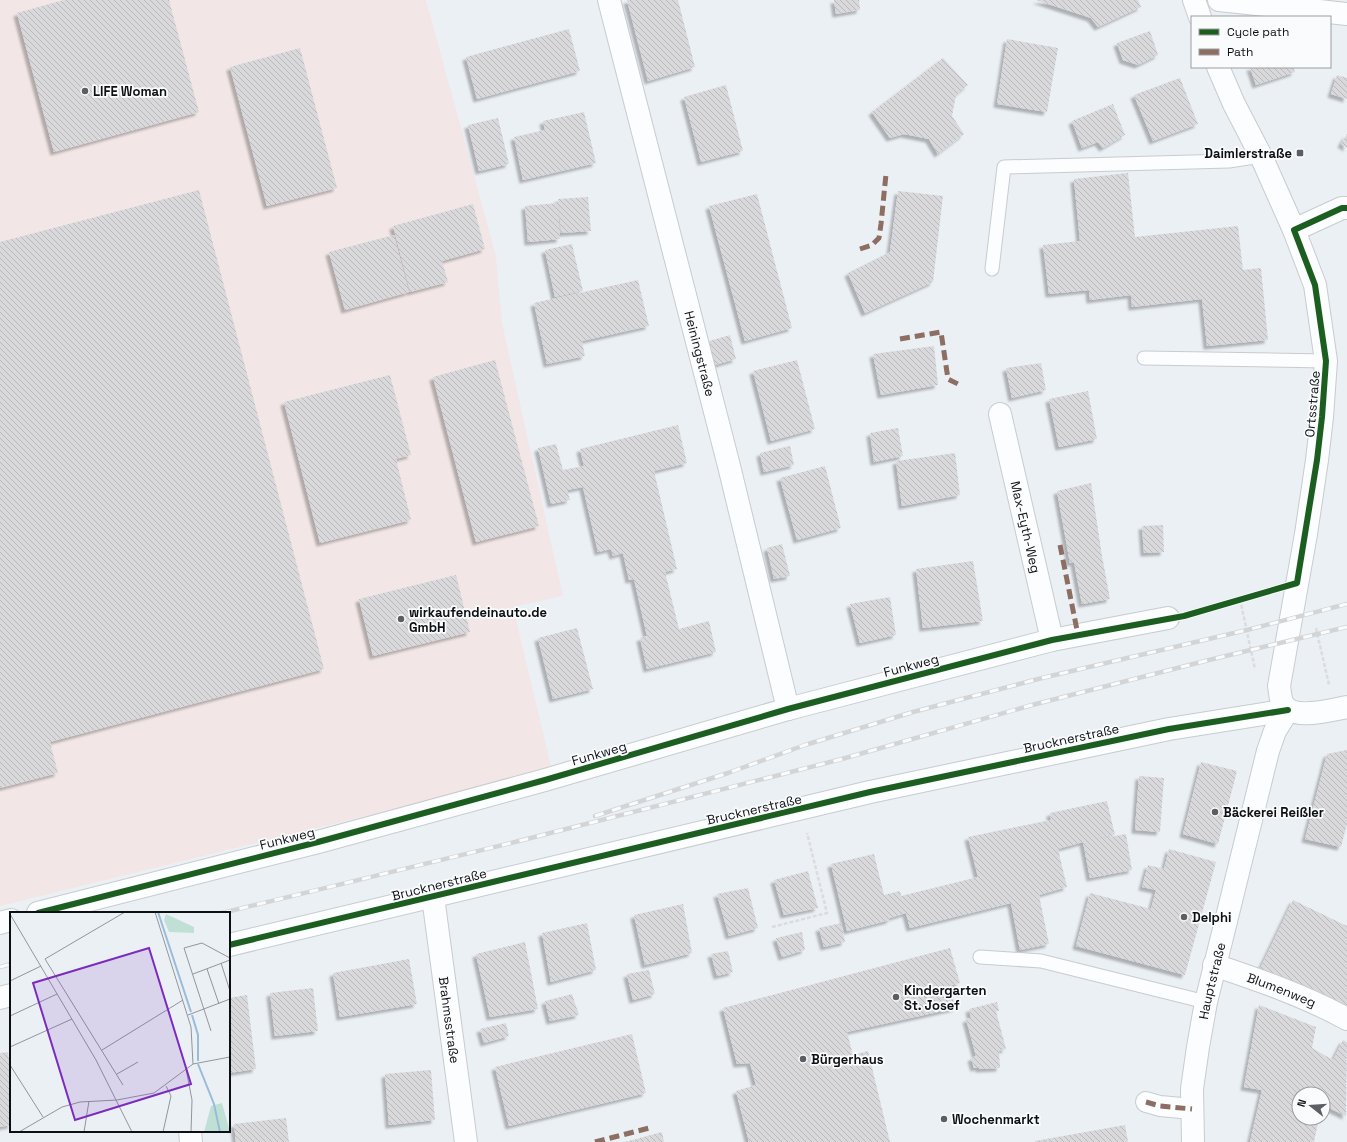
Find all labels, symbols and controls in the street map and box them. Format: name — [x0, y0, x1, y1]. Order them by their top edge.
legend — [1191, 16, 1331, 68]
text: Cycle path — [1227, 24, 1289, 40]
text: Path — [1227, 44, 1253, 60]
place label: LIFE Woman — [93, 83, 167, 100]
marker: LIFE Woman — [80, 86, 90, 96]
place label: Daimlerstraße — [1204, 145, 1292, 162]
marker: Daimlerstraße — [1295, 148, 1305, 158]
street label: Heiningstraße — [680, 309, 719, 398]
street label: Ortsstraße — [1301, 370, 1324, 438]
street label: Max-Eyth-Weg — [1007, 479, 1044, 575]
place label: wirkaufendeinauto.de GmbH — [409, 604, 547, 636]
marker: wirkaufendeinauto.de GmbH — [396, 614, 406, 624]
street label: Funkweg — [882, 650, 941, 681]
street label: Brucknerstraße — [1022, 720, 1120, 757]
street label: Funkweg — [570, 738, 629, 769]
street label: Brucknerstraße — [705, 790, 803, 829]
place label: Bäckerei Reißler — [1223, 804, 1324, 821]
marker: Bäckerei Reißler — [1210, 807, 1220, 817]
street label: Funkweg — [258, 823, 316, 854]
street label: Brucknerstraße — [390, 864, 488, 905]
place label: Delphi — [1192, 909, 1231, 926]
inset map — [10, 912, 230, 1132]
marker: Delphi — [1179, 912, 1189, 922]
street label: Hauptstraße — [1195, 941, 1229, 1021]
street label: Blumenweg — [1245, 969, 1319, 1011]
street label: Brahmsstraße — [435, 975, 463, 1064]
place label: Kindergarten St. Josef — [904, 982, 986, 1014]
marker: Kindergarten St. Josef — [891, 992, 901, 1002]
place label: Bürgerhaus — [811, 1051, 884, 1068]
marker: Bürgerhaus — [798, 1054, 808, 1064]
north arrow — [1291, 1086, 1331, 1126]
text: N — [1294, 1098, 1309, 1109]
place label: Wochenmarkt — [952, 1111, 1040, 1128]
marker: Wochenmarkt — [939, 1114, 949, 1124]

